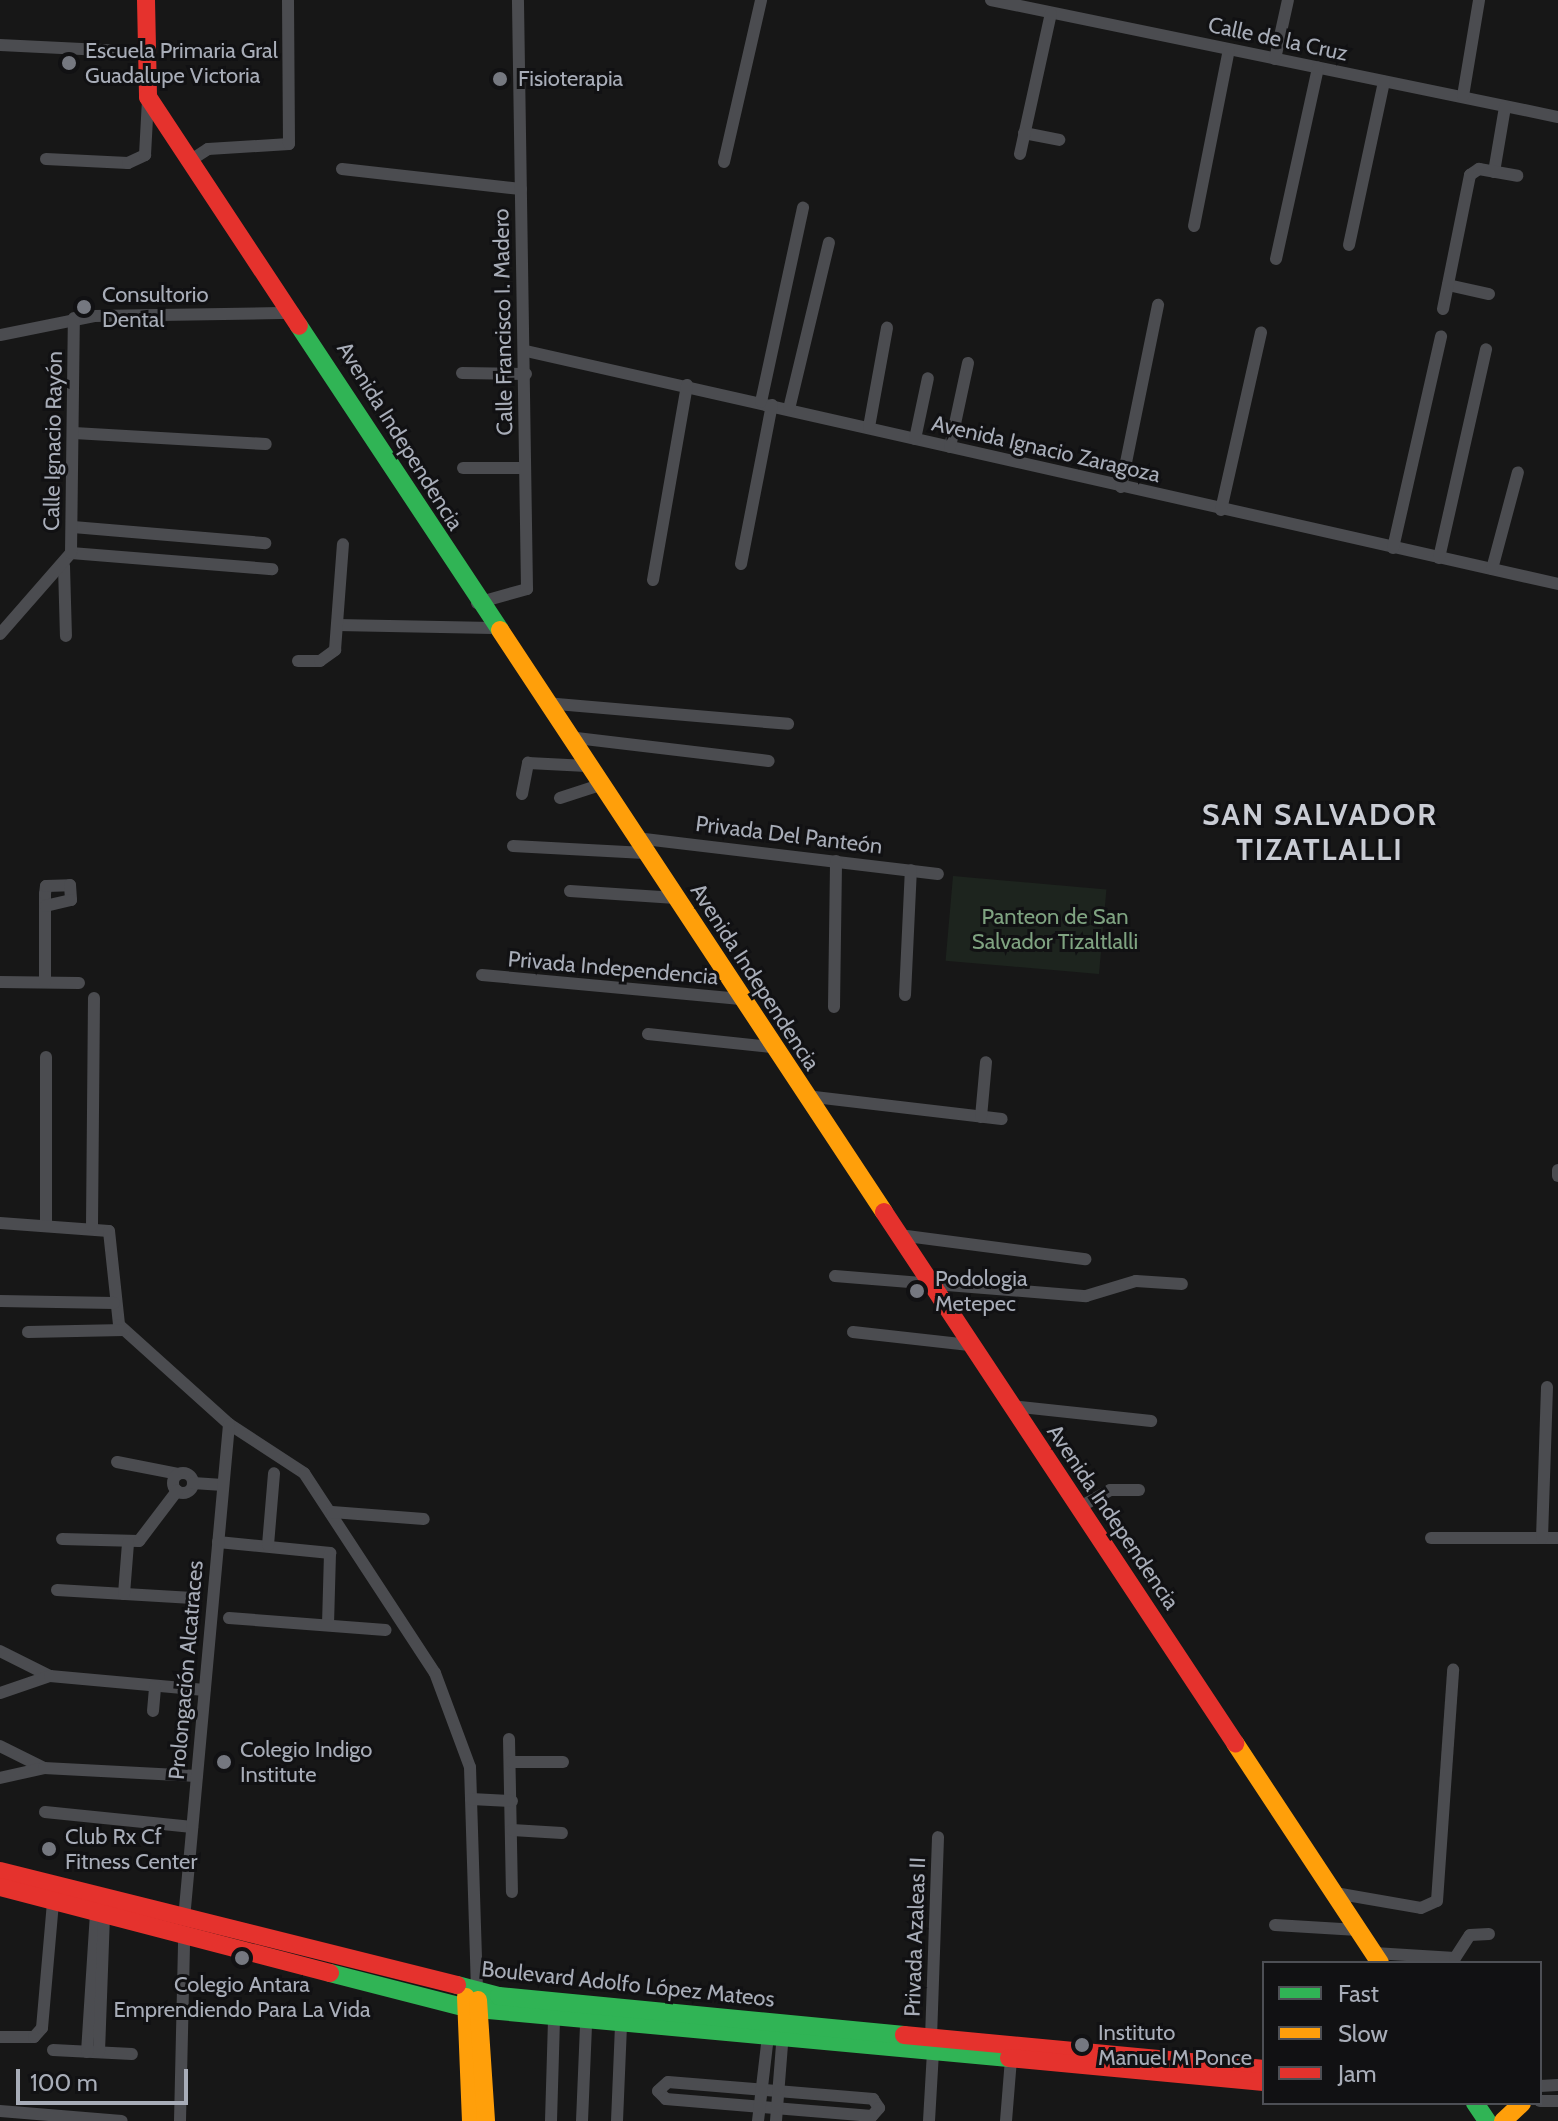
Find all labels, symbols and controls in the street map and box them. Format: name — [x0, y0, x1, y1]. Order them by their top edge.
street label: Calle de la Cruz — [1206, 11, 1350, 67]
place label: Escuela Primaria Gral Guadalupe Victoria — [85, 37, 278, 88]
marker: Escuela Primaria Gral Guadalupe Victoria — [60, 54, 78, 72]
place label: Fisioterapia — [518, 66, 623, 92]
marker: Fisioterapia — [489, 68, 511, 90]
street label: Calle Francisco I. Madero — [488, 208, 518, 436]
place label: Consultorio Dental — [102, 281, 209, 332]
marker: Consultorio Dental — [73, 296, 95, 318]
street label: Avenida Independencia — [331, 337, 469, 535]
street label: Calle Ignacio Rayón — [38, 351, 68, 531]
street label: Avenida Ignacio Zaragoza — [929, 410, 1163, 488]
district label: SAN SALVADOR TIZATLALLI — [1202, 797, 1438, 868]
street label: Privada Del Panteón — [694, 810, 884, 860]
street label: Avenida Independencia — [685, 879, 825, 1075]
park label: Panteon de San Salvador Tizaltlalli — [972, 903, 1138, 954]
street label: Privada Independencia — [507, 946, 719, 990]
place label: Podologia Metepec — [935, 1265, 1027, 1316]
marker: Podologia Metepec — [906, 1280, 928, 1302]
street label: Avenida Independencia — [1041, 1420, 1185, 1614]
street label: Prolongación Alcatraces — [163, 1559, 209, 1781]
place label: Colegio Indigo Institute — [240, 1736, 372, 1788]
marker: Colegio Indigo Institute — [215, 1753, 233, 1771]
place label: Club Rx Cf Fitness Center — [65, 1823, 197, 1874]
marker: Club Rx Cf Fitness Center — [40, 1840, 58, 1858]
street label: Privada Azaleas II — [899, 1857, 931, 2017]
marker: Colegio Antara Emprendiendo Para La Vida — [233, 1949, 251, 1967]
street label: Boulevard Adolfo López Mateos — [480, 1955, 776, 2013]
legend — [1262, 1961, 1542, 2105]
place label: Colegio Antara Emprendiendo Para La Vida — [114, 1971, 370, 2022]
text: Fast — [1338, 1979, 1379, 2008]
place label: Instituto Manuel M Ponce — [1098, 2019, 1252, 2070]
text: Slow — [1338, 2019, 1388, 2048]
marker: Instituto Manuel M Ponce — [1073, 2036, 1091, 2054]
scale bar — [20, 2053, 192, 2103]
text: Jam — [1338, 2059, 1376, 2088]
text: 100 m — [30, 2068, 98, 2097]

